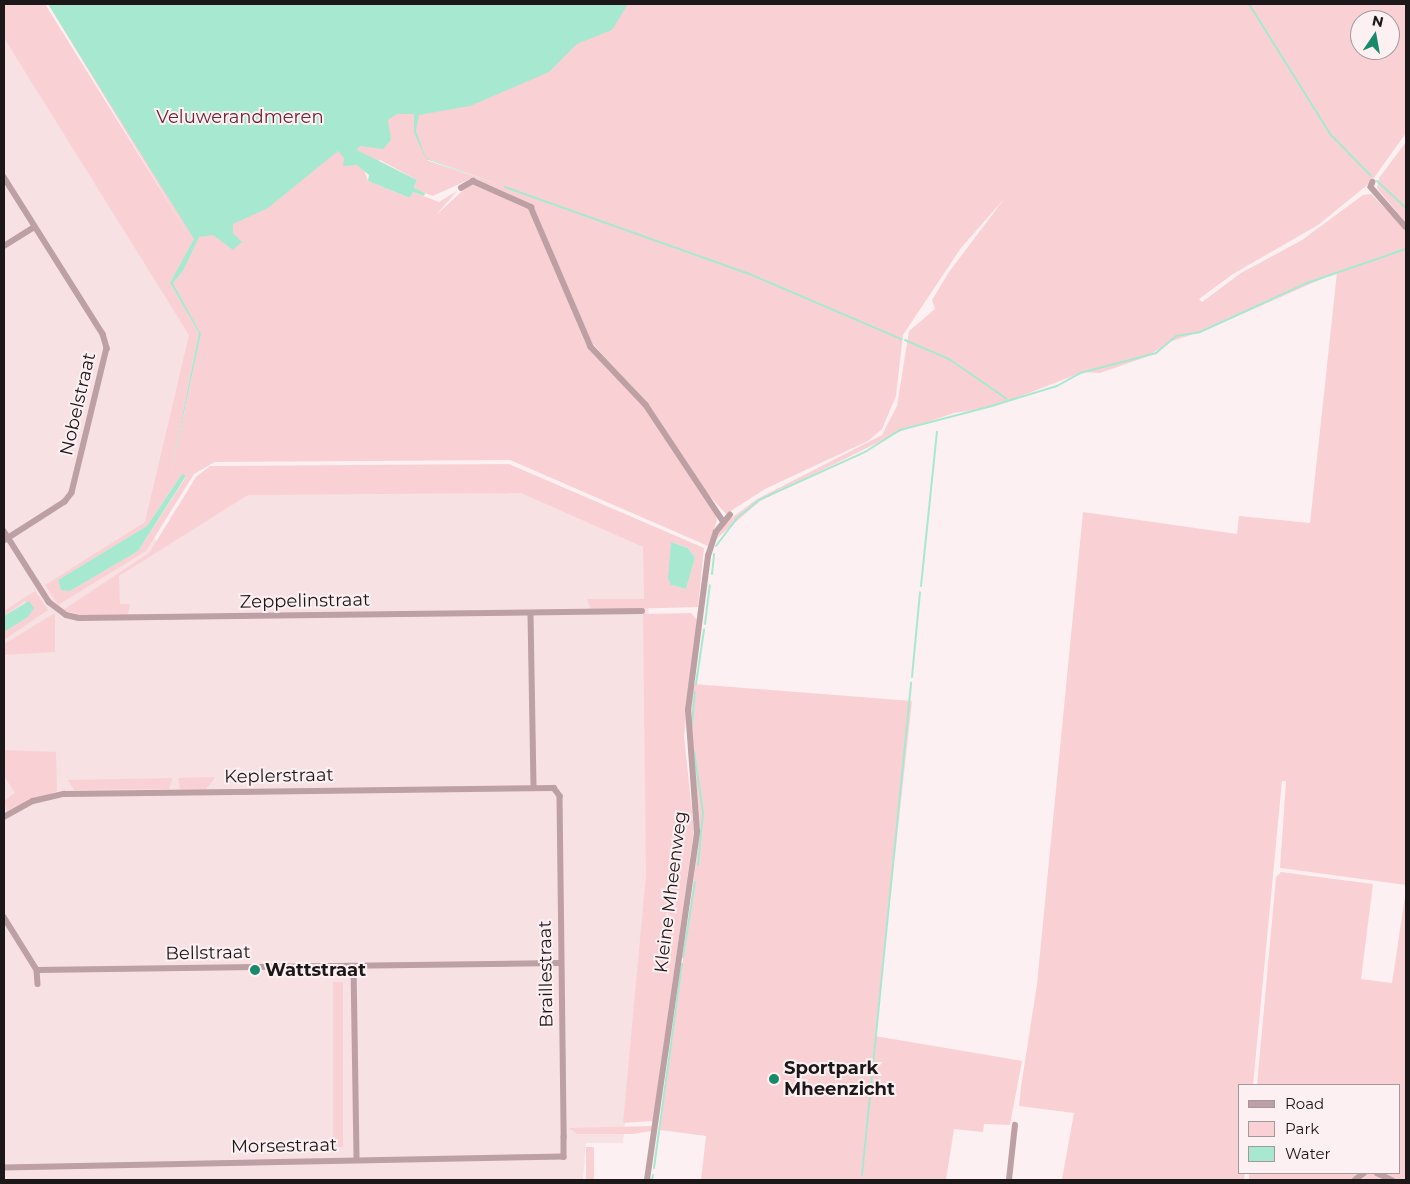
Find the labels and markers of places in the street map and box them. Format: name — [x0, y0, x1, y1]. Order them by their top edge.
place label: Wattstraat — [265, 959, 366, 981]
marker: Wattstraat — [249, 964, 261, 976]
place label: Sportpark Mheenzicht — [784, 1058, 895, 1100]
marker: Sportpark Mheenzicht — [768, 1073, 780, 1085]

